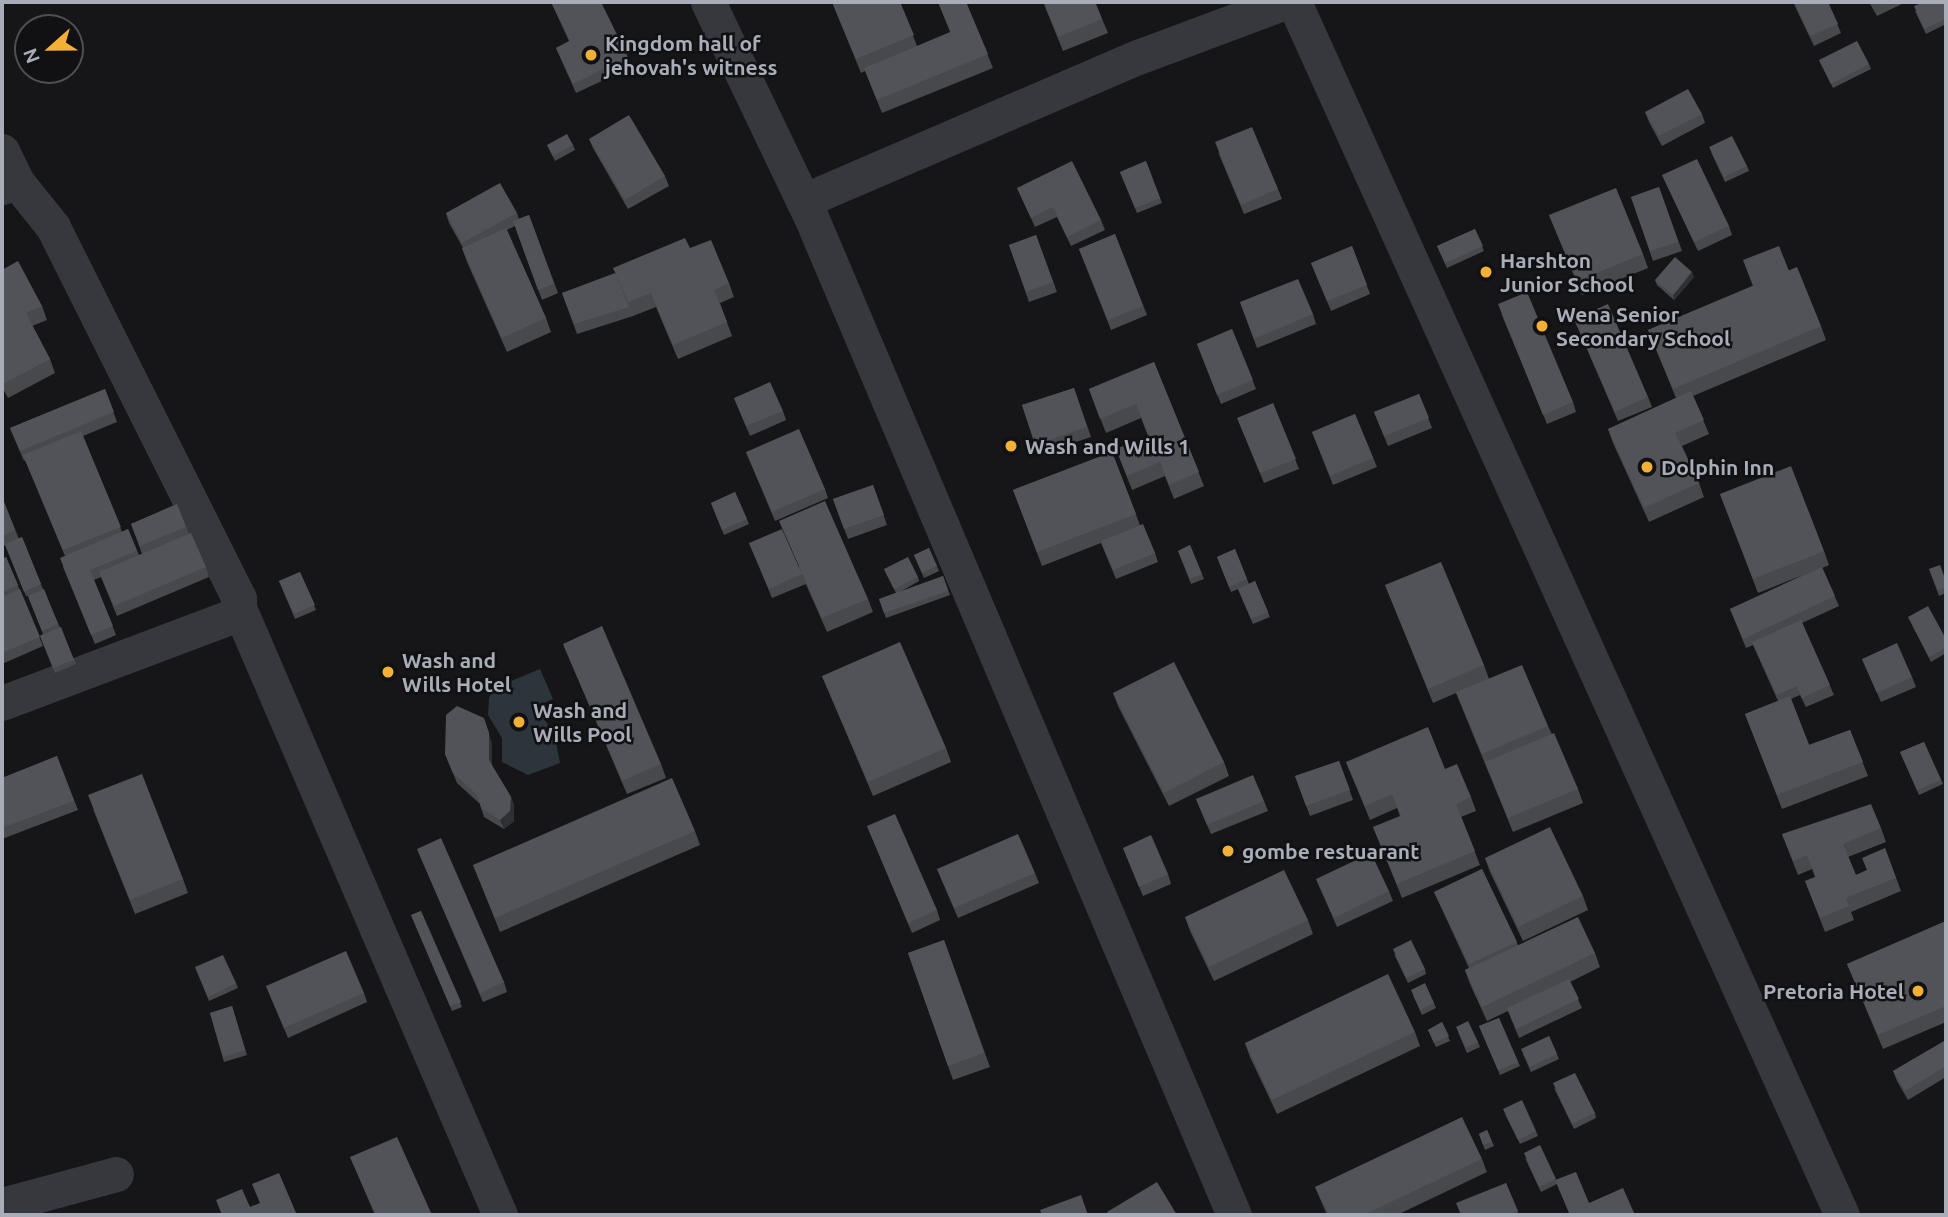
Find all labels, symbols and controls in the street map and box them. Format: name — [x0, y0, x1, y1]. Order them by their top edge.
north arrow — [14, 14, 84, 84]
place label: Kingdom hall of jehovah's witness — [605, 30, 778, 80]
text: N — [18, 45, 44, 66]
marker: Kingdom hall of jehovah's witness — [583, 47, 599, 63]
place label: Harshton Junior School — [1500, 247, 1634, 297]
marker: Harshton Junior School — [1478, 264, 1494, 280]
place label: Wena Senior Secondary School — [1556, 301, 1730, 351]
marker: Wena Senior Secondary School — [1534, 318, 1550, 334]
place label: Wash and Wills 1 — [1025, 433, 1190, 459]
marker: Wash and Wills 1 — [1003, 438, 1019, 454]
place label: Dolphin Inn — [1661, 454, 1774, 480]
marker: Dolphin Inn — [1639, 459, 1655, 475]
place label: Wash and Wills Hotel — [402, 647, 511, 697]
marker: Wash and Wills Hotel — [380, 664, 396, 680]
place label: Wash and Wills Pool — [533, 697, 632, 747]
marker: Wash and Wills Pool — [511, 714, 527, 730]
place label: gombe restuarant — [1242, 838, 1419, 864]
marker: gombe restuarant — [1220, 843, 1236, 859]
place label: Pretoria Hotel — [1763, 978, 1904, 1004]
marker: Pretoria Hotel — [1910, 983, 1926, 999]

